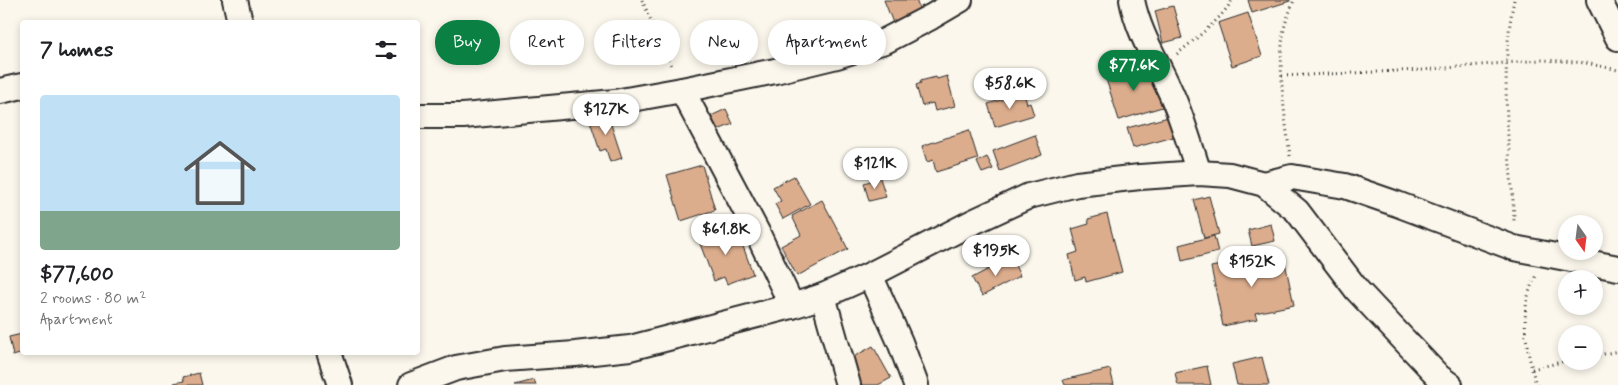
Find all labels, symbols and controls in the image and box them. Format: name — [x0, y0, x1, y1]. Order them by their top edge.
chip: Buy — [435, 20, 500, 65]
chip: Rent — [510, 20, 584, 65]
chip: Filters — [594, 20, 680, 65]
chip: New — [690, 20, 758, 65]
chip: Apartment — [768, 20, 886, 65]
text: 7 homes — [40, 36, 113, 64]
icon: filters — [372, 36, 400, 64]
pin: $77.6K — [1093, 49, 1175, 92]
text: $77.6K — [1109, 55, 1159, 76]
pin: $58.6K — [969, 68, 1051, 110]
text: $58.6K — [985, 73, 1035, 94]
pin: $127K — [571, 94, 641, 136]
text: $127K — [583, 99, 629, 120]
icon: home — [175, 128, 265, 218]
pin: $121K — [840, 148, 910, 190]
text: $121K — [854, 153, 896, 174]
pin: $61.8K — [685, 214, 767, 256]
north arrow — [1558, 215, 1602, 260]
map controls — [1558, 215, 1603, 370]
text: $61.8K — [702, 219, 750, 240]
pin: $195K — [961, 234, 1031, 277]
text: $195K — [973, 240, 1019, 261]
pin: $152K — [1217, 246, 1287, 288]
text: $152K — [1229, 251, 1275, 272]
text: $77,600 — [40, 260, 114, 288]
button: + — [1558, 270, 1603, 315]
text: 2 rooms · 80 m² — [40, 288, 146, 309]
text: Apartment — [40, 309, 113, 330]
button: − — [1558, 325, 1603, 370]

